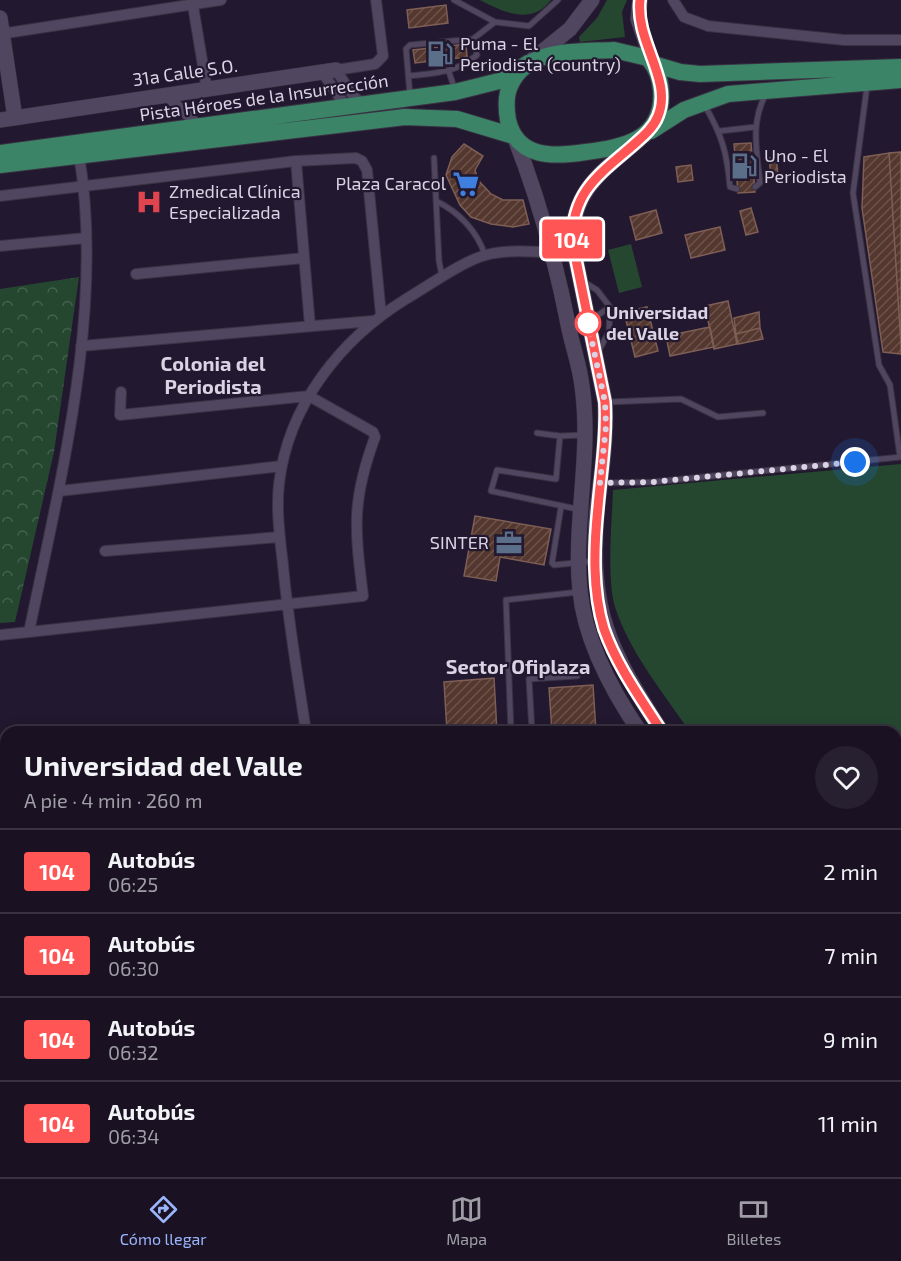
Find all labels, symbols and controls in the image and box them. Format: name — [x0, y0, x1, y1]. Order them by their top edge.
place label: Puma - El Periodista (country) — [460, 32, 621, 75]
fuel station icon: Puma - El Periodista (country) — [425, 39, 455, 69]
street label: 31a Calle S.O. — [131, 54, 239, 90]
street label: Pista Héroes de la Insurrección — [138, 69, 390, 125]
place label: Uno - El Periodista — [764, 144, 847, 187]
fuel station icon: Uno - El Periodista — [729, 151, 759, 181]
supermarket icon: Plaza Caracol — [451, 169, 481, 199]
place label: Plaza Caracol — [336, 172, 447, 194]
place label: Zmedical Clínica Especializada — [169, 180, 301, 223]
hospital icon: Zmedical Clínica Especializada — [134, 187, 164, 217]
line badge: 104 — [538, 220, 606, 258]
text: 104 — [554, 227, 590, 252]
place label: Universidad del Valle — [606, 301, 708, 344]
marker: Universidad del Valle — [575, 310, 601, 336]
district label: Colonia del Periodista — [161, 351, 266, 398]
your location — [840, 447, 870, 477]
office icon: SINTER — [494, 528, 524, 558]
place label: SINTER — [430, 531, 489, 553]
district label: Sector Ofiplaza — [446, 654, 590, 678]
button: heart — [815, 746, 878, 809]
text: Universidad del Valle — [24, 748, 303, 782]
text: A pie · 4 min · 260 m — [24, 788, 203, 812]
text: Autobús — [108, 846, 195, 872]
text: 2 min — [823, 858, 878, 884]
text: 104 — [39, 859, 75, 884]
text: 06:25 — [108, 872, 158, 896]
text: Autobús — [108, 930, 195, 956]
text: 7 min — [824, 942, 878, 968]
text: 104 — [39, 943, 75, 968]
text: 06:30 — [108, 956, 159, 980]
text: Autobús — [108, 1014, 195, 1040]
text: 9 min — [823, 1026, 878, 1052]
text: 104 — [39, 1027, 75, 1052]
text: 06:32 — [108, 1040, 159, 1064]
text: Autobús — [108, 1098, 195, 1124]
text: 11 min — [818, 1110, 878, 1136]
text: 104 — [39, 1111, 75, 1136]
text: 06:34 — [108, 1124, 160, 1148]
tab: Cómo llegar — [120, 1193, 207, 1248]
tab: Mapa — [446, 1193, 487, 1248]
tab: Billetes — [726, 1193, 781, 1248]

